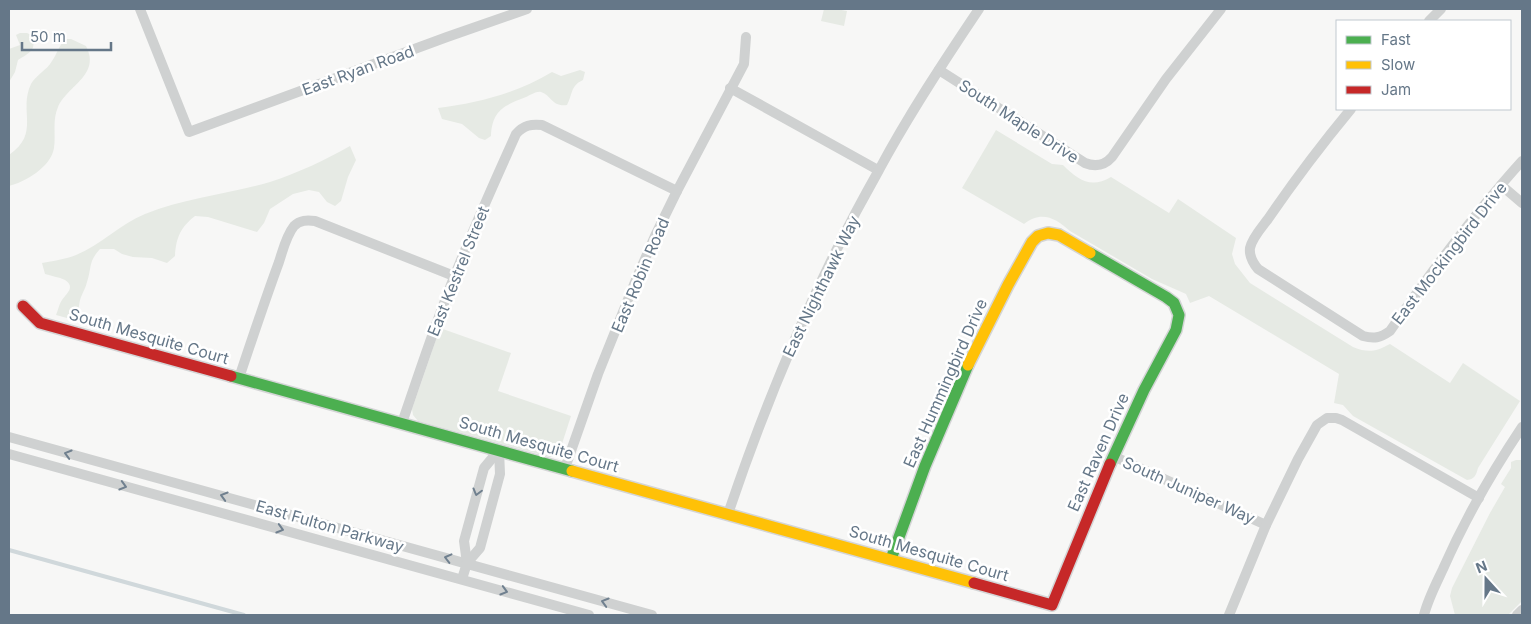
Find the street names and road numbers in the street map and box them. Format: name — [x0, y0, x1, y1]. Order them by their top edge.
street label: East Ryan Road — [299, 41, 417, 99]
street label: South Maple Drive — [955, 75, 1083, 167]
street label: East Mockingbird Drive — [1387, 178, 1511, 328]
street label: East Kestrel Street — [423, 203, 493, 339]
street label: East Nighthawk Way — [778, 212, 864, 360]
street label: East Robin Road — [607, 215, 673, 335]
street label: East Hummingbird Drive — [899, 295, 991, 471]
street label: South Mesquite Court — [67, 304, 231, 368]
street label: East Raven Drive — [1063, 390, 1133, 514]
street label: South Mesquite Court — [457, 412, 621, 476]
street label: South Juniper Way — [1120, 452, 1258, 528]
street label: East Fulton Parkway — [254, 495, 406, 557]
street label: South Mesquite Court — [847, 521, 1011, 585]

